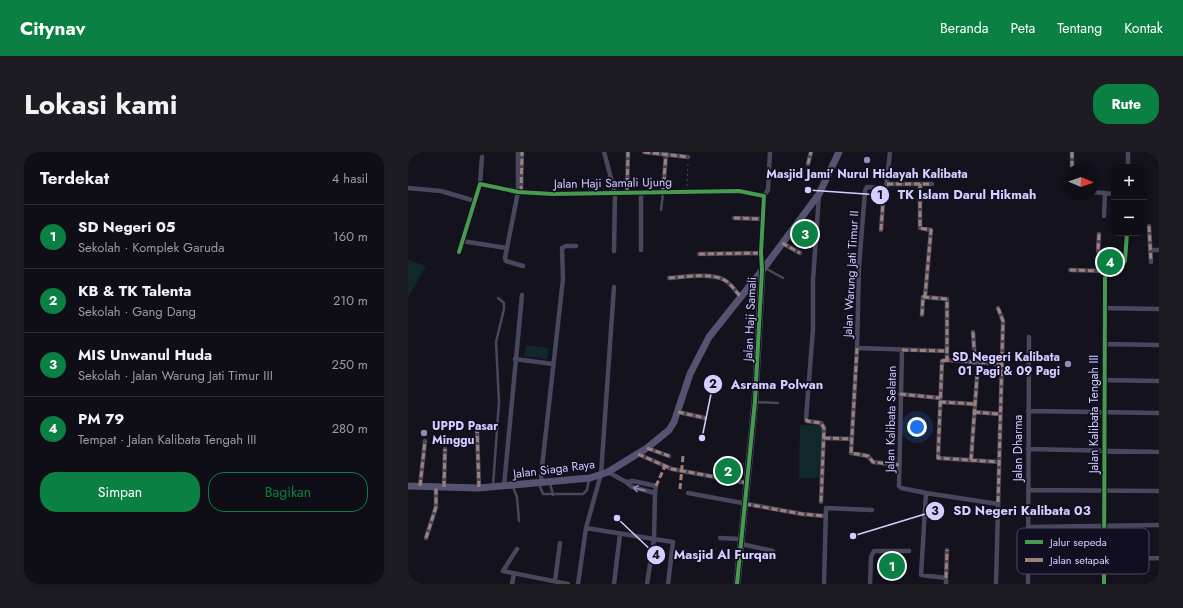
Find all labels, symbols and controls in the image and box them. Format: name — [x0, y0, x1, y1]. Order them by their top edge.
text: Citynav — [20, 15, 86, 42]
text: Beranda — [940, 18, 989, 38]
text: Peta — [1011, 18, 1035, 38]
text: Tentang — [1057, 18, 1102, 38]
text: Kontak — [1124, 18, 1163, 38]
text: Lokasi kami — [24, 84, 177, 125]
button: Rute — [1093, 84, 1159, 124]
marker: Masjid Jami' Nurul Hidayah Kalibata — [862, 155, 872, 165]
north arrow — [1063, 164, 1099, 200]
map controls — [1111, 164, 1147, 236]
button: + — [1111, 164, 1147, 200]
place label: Masjid Jami' Nurul Hidayah Kalibata — [766, 165, 968, 183]
text: Terdekat — [40, 166, 109, 190]
text: 4 hasil — [332, 169, 368, 188]
street label: Jalan Haji Samali Ujung — [552, 173, 672, 193]
callout: TK Islam Darul Hikmah — [870, 182, 1045, 207]
text: TK Islam Darul Hikmah — [898, 185, 1036, 204]
text: 1 — [877, 186, 883, 204]
button: − — [1111, 200, 1147, 236]
street label: Jalan Warung Jati Timur II — [839, 210, 863, 340]
text: SD Negeri 05 — [78, 216, 176, 238]
pin: 3 — [792, 219, 818, 249]
text: 1 — [50, 227, 56, 246]
text: 160 m — [333, 227, 368, 246]
text: Sekolah · Komplek Garuda — [78, 238, 224, 257]
pin: 4 — [1097, 247, 1123, 277]
street label: Jalan Haji Samali — [739, 276, 761, 364]
text: KB & TK Talenta — [78, 280, 191, 302]
text: 2 — [49, 291, 57, 310]
text: 210 m — [333, 291, 368, 310]
text: Sekolah · Gang Dang — [78, 302, 196, 321]
text: MIS Unwanul Huda — [78, 344, 212, 366]
place label: SD Negeri Kalibata 01 Pagi & 09 Pagi — [952, 348, 1060, 380]
text: 3 — [49, 355, 57, 374]
text: 250 m — [331, 355, 368, 374]
street label: Jalan Kalibata Tengah III — [1085, 355, 1103, 475]
marker: SD Negeri Kalibata 01 Pagi & 09 Pagi — [1063, 359, 1073, 369]
text: Sekolah · Jalan Warung Jati Timur III — [78, 366, 273, 385]
street label: Jalan Kalibata Selatan — [881, 366, 901, 474]
callout: Asrama Polwan — [703, 372, 831, 397]
text: 2 — [709, 375, 717, 393]
text: Asrama Polwan — [730, 375, 823, 394]
text: PM 79 — [78, 408, 124, 430]
street label: Jalan Dharma — [1009, 414, 1027, 483]
place label: UPPD Pasar Minggu — [432, 417, 498, 449]
your location — [907, 417, 927, 437]
text: 4 — [48, 419, 58, 438]
text: 280 m — [332, 419, 368, 438]
marker: UPPD Pasar Minggu — [419, 428, 429, 438]
text: Tempat · Jalan Kalibata Tengah III — [78, 430, 257, 449]
street label: Jalan Siaga Raya — [510, 455, 596, 483]
pin: 2 — [715, 456, 741, 486]
button: Simpan — [40, 472, 200, 512]
button: Bagikan — [208, 472, 368, 512]
one-way arrow — [633, 485, 646, 492]
callout: SD Negeri Kalibata 03 — [925, 498, 1098, 523]
text: SD Negeri Kalibata 03 — [953, 501, 1091, 520]
text: 3 — [931, 502, 939, 520]
legend — [1017, 528, 1149, 574]
text: Jalur sepeda — [1048, 534, 1107, 550]
callout: Masjid Al Furqan — [646, 542, 784, 567]
text: Masjid Al Furqan — [674, 545, 776, 564]
text: 4 — [652, 546, 660, 564]
pin: 1 — [879, 551, 905, 581]
text: Jalan setapak — [1048, 552, 1109, 568]

